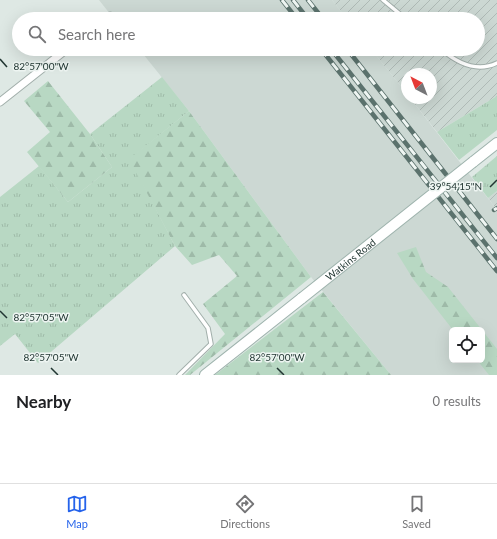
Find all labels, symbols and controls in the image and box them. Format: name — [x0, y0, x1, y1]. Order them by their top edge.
search box — [12, 12, 485, 56]
icon: search — [26, 23, 48, 45]
text: Search here — [58, 25, 135, 43]
text: 82°57'00"W — [13, 60, 69, 72]
north arrow — [401, 68, 437, 104]
text: 39°54'15"N — [430, 180, 482, 192]
street label: Watkins Road — [323, 236, 378, 283]
text: 82°57'05"W — [13, 311, 69, 323]
map controls — [449, 327, 485, 363]
button: locate — [449, 327, 485, 363]
text: 82°57'05"W — [23, 351, 79, 363]
text: 82°57'00"W — [249, 351, 305, 363]
text: Nearby — [16, 391, 71, 412]
text: 0 results — [433, 393, 481, 409]
tab: Map — [66, 493, 88, 530]
tab: Directions — [220, 493, 270, 530]
tab: Saved — [402, 493, 431, 530]

